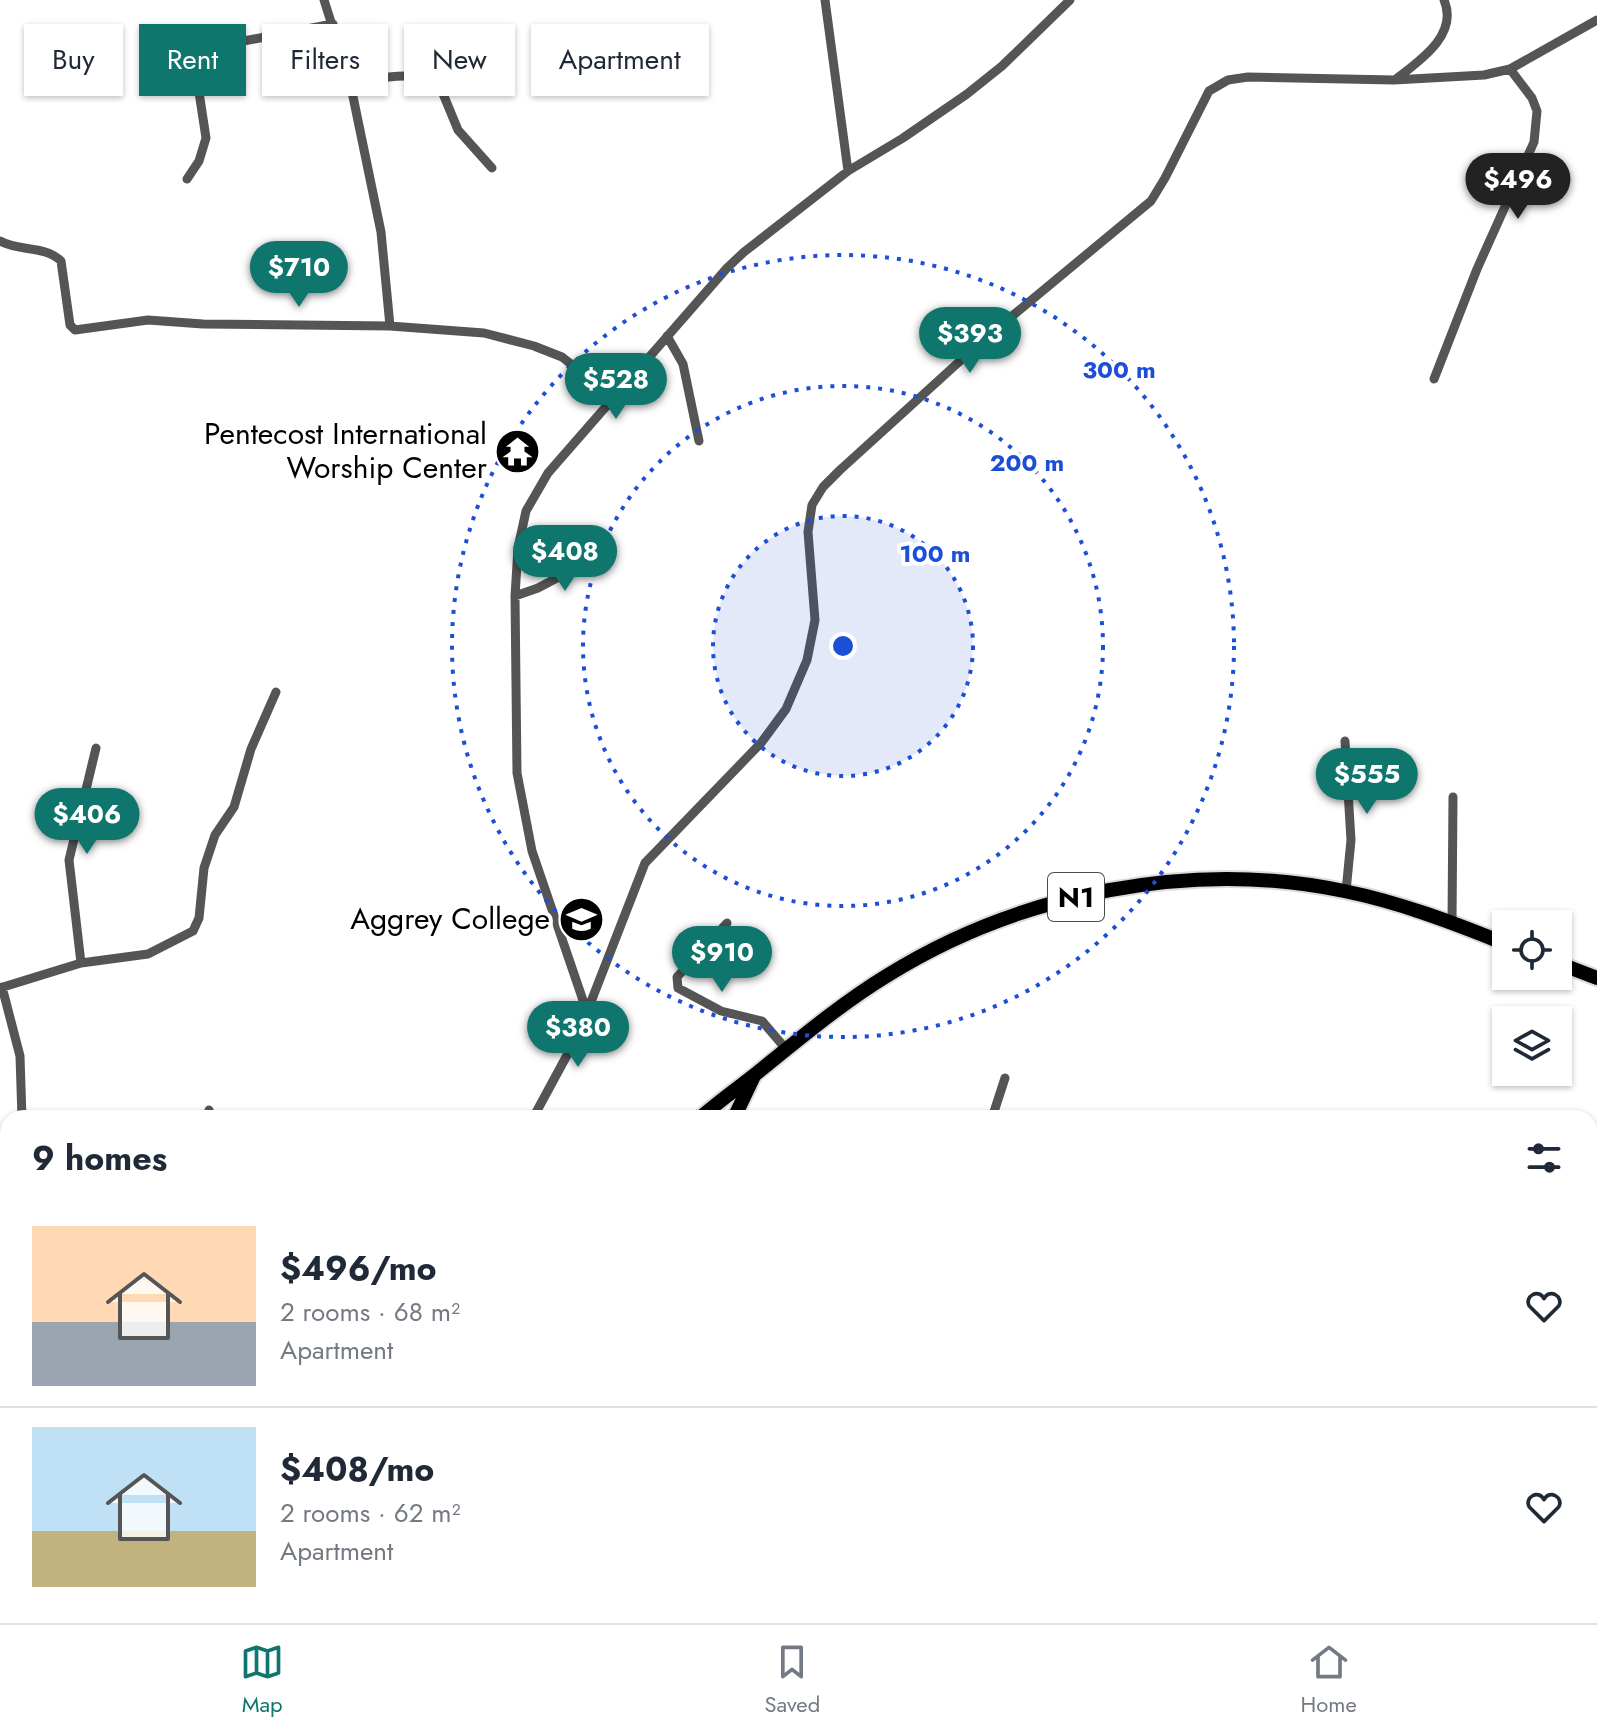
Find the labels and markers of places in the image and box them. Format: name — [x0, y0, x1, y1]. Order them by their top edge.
pin: $496 — [1471, 153, 1565, 221]
pin: $710 — [252, 241, 346, 309]
pin: $393 — [923, 307, 1017, 375]
pin: $528 — [569, 353, 663, 421]
place label: Pentecost International Worship Center — [204, 412, 488, 489]
temple icon: Pentecost International Worship Center — [494, 427, 542, 475]
pin: $408 — [518, 525, 612, 593]
centre of rings — [829, 632, 857, 660]
pin: $555 — [1320, 748, 1414, 816]
pin: $406 — [40, 788, 134, 856]
school or university icon: Aggrey College — [557, 895, 605, 943]
place label: Aggrey College — [350, 897, 550, 940]
pin: $910 — [675, 926, 769, 994]
pin: $380 — [531, 1001, 625, 1069]

